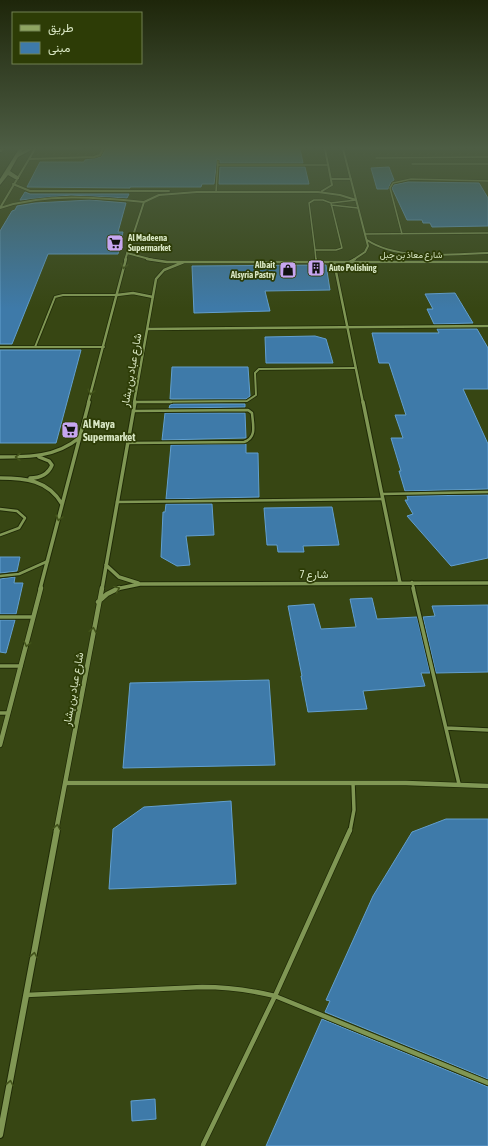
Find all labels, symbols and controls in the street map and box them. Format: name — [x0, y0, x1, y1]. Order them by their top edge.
legend — [12, 12, 142, 64]
text: طريق — [48, 21, 74, 36]
text: مبنى — [48, 41, 70, 56]
supermarket icon: Al Madeena Supermarket — [105, 233, 125, 253]
place label: Al Madeena Supermarket — [127, 233, 171, 253]
street label: شارع معاذ بن جبل — [380, 250, 442, 261]
building icon: Auto Polishing — [306, 258, 326, 278]
place label: Albait Alsyria Pastry — [230, 260, 275, 280]
shop icon: Albait Alsyria Pastry — [278, 260, 298, 280]
one-way arrow — [120, 263, 128, 270]
place label: Auto Polishing — [328, 263, 377, 273]
street label: شارع عباد بن بشار — [118, 332, 145, 409]
one-way arrow — [88, 389, 96, 396]
place label: Al Maya Supermarket — [82, 418, 136, 443]
supermarket icon: Al Maya Supermarket — [60, 420, 80, 440]
one-way arrow — [15, 453, 21, 461]
one-way arrow — [55, 514, 64, 521]
street label: شارع 7 — [300, 568, 329, 582]
one-way arrow — [113, 585, 120, 593]
one-way arrow — [88, 627, 97, 633]
one-way arrow — [23, 641, 31, 647]
street label: شارع عباد بن بشار — [60, 651, 87, 728]
one-way arrow — [52, 824, 61, 830]
one-way arrow — [29, 952, 37, 958]
one-way arrow — [5, 1079, 14, 1086]

